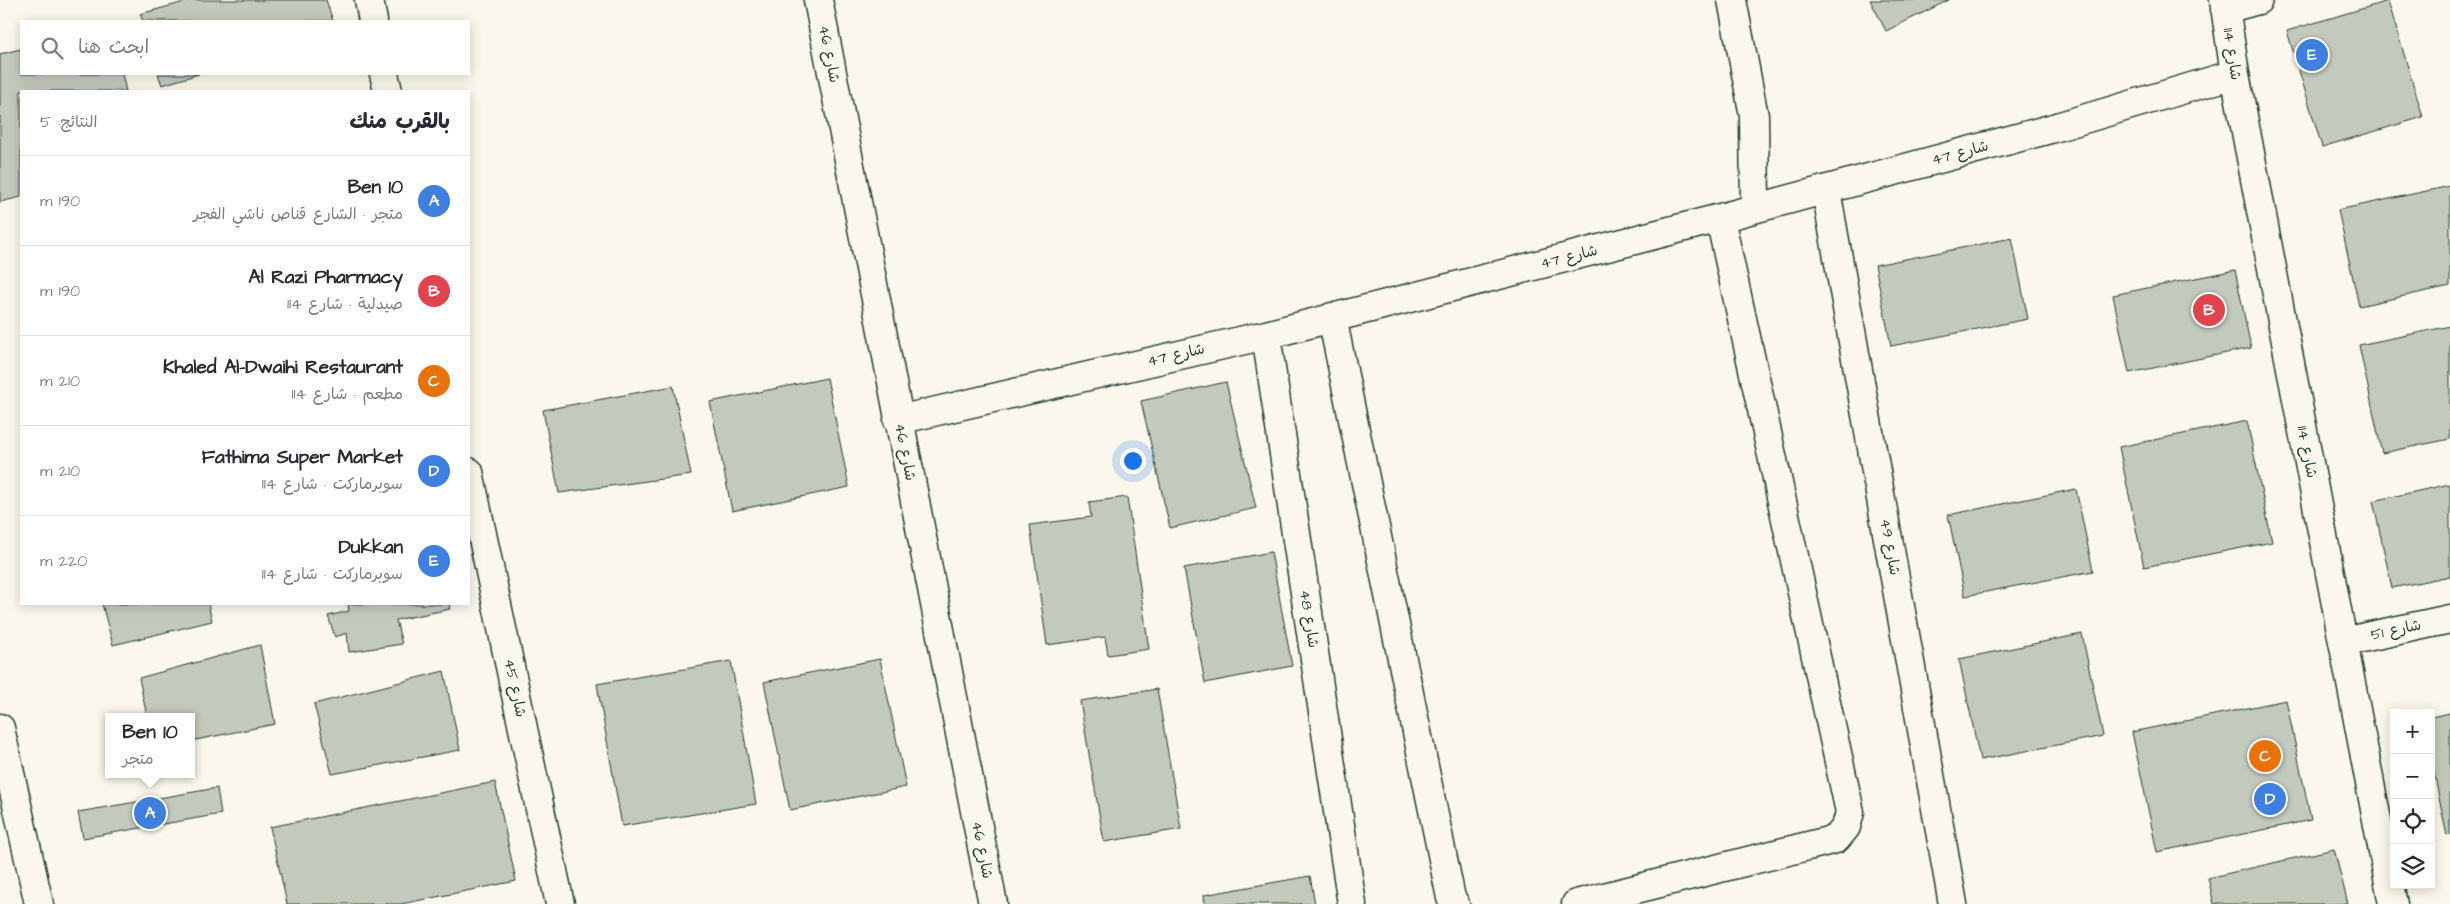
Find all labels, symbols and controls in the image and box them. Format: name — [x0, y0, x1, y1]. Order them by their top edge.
search box — [20, 20, 470, 75]
street label: شارع 46 — [813, 23, 845, 85]
street label: شارع 114 — [2218, 26, 2246, 82]
icon: search — [38, 34, 66, 62]
text: ابحث هنا — [78, 34, 149, 61]
pin: E — [2296, 36, 2328, 74]
text: بالقرب منك — [349, 107, 450, 136]
text: النتائج: 5 — [40, 111, 97, 133]
street label: شارع 47 — [1929, 135, 1991, 171]
text: Ben 10 — [348, 174, 403, 201]
text: 190 m — [40, 190, 80, 212]
text: A — [429, 190, 439, 212]
text: متجر · الشارع قناص ناشي الفجر — [193, 203, 403, 225]
street label: شارع 47 — [1538, 240, 1600, 274]
text: Al Razi Pharmacy — [249, 264, 403, 291]
text: 190 m — [40, 280, 80, 302]
text: B — [428, 280, 440, 302]
pin: B — [2193, 291, 2225, 329]
text: صيدلية · شارع 114 — [287, 293, 403, 315]
street label: شارع 47 — [1145, 338, 1207, 372]
text: Khaled Al-Dwaihi Restaurant — [163, 354, 403, 381]
text: 210 m — [40, 370, 80, 392]
text: C — [428, 370, 440, 392]
text: مطعم · شارع 114 — [291, 383, 403, 405]
street label: شارع 46 — [889, 421, 921, 483]
street label: شارع 114 — [2292, 424, 2322, 480]
text: Fathima Super Market — [202, 444, 403, 471]
your location — [1120, 448, 1146, 474]
text: 210 m — [40, 460, 80, 482]
text: D — [429, 460, 439, 482]
text: سوبرماركت · شارع 114 — [262, 473, 403, 495]
street label: شارع 49 — [1875, 517, 1905, 577]
text: Dukkan — [339, 534, 403, 561]
text: 220 m — [40, 550, 87, 572]
text: E — [429, 550, 439, 572]
text: سوبرماركت · شارع 114 — [262, 563, 403, 585]
street label: شارع 48 — [1294, 589, 1324, 649]
street label: شارع 51 — [2369, 614, 2423, 646]
street label: شارع 45 — [499, 657, 531, 719]
map controls — [2390, 709, 2435, 889]
button: + — [2390, 709, 2435, 754]
popup — [105, 713, 195, 778]
text: Ben 10 — [122, 719, 178, 746]
pin: C — [2249, 737, 2281, 775]
text: متجر — [122, 748, 154, 770]
button: − — [2390, 754, 2435, 799]
pin: D — [2254, 780, 2286, 818]
pin: A — [134, 794, 166, 832]
button: locate — [2390, 799, 2435, 844]
street label: شارع 46 — [966, 819, 998, 881]
button: layers — [2390, 844, 2435, 889]

